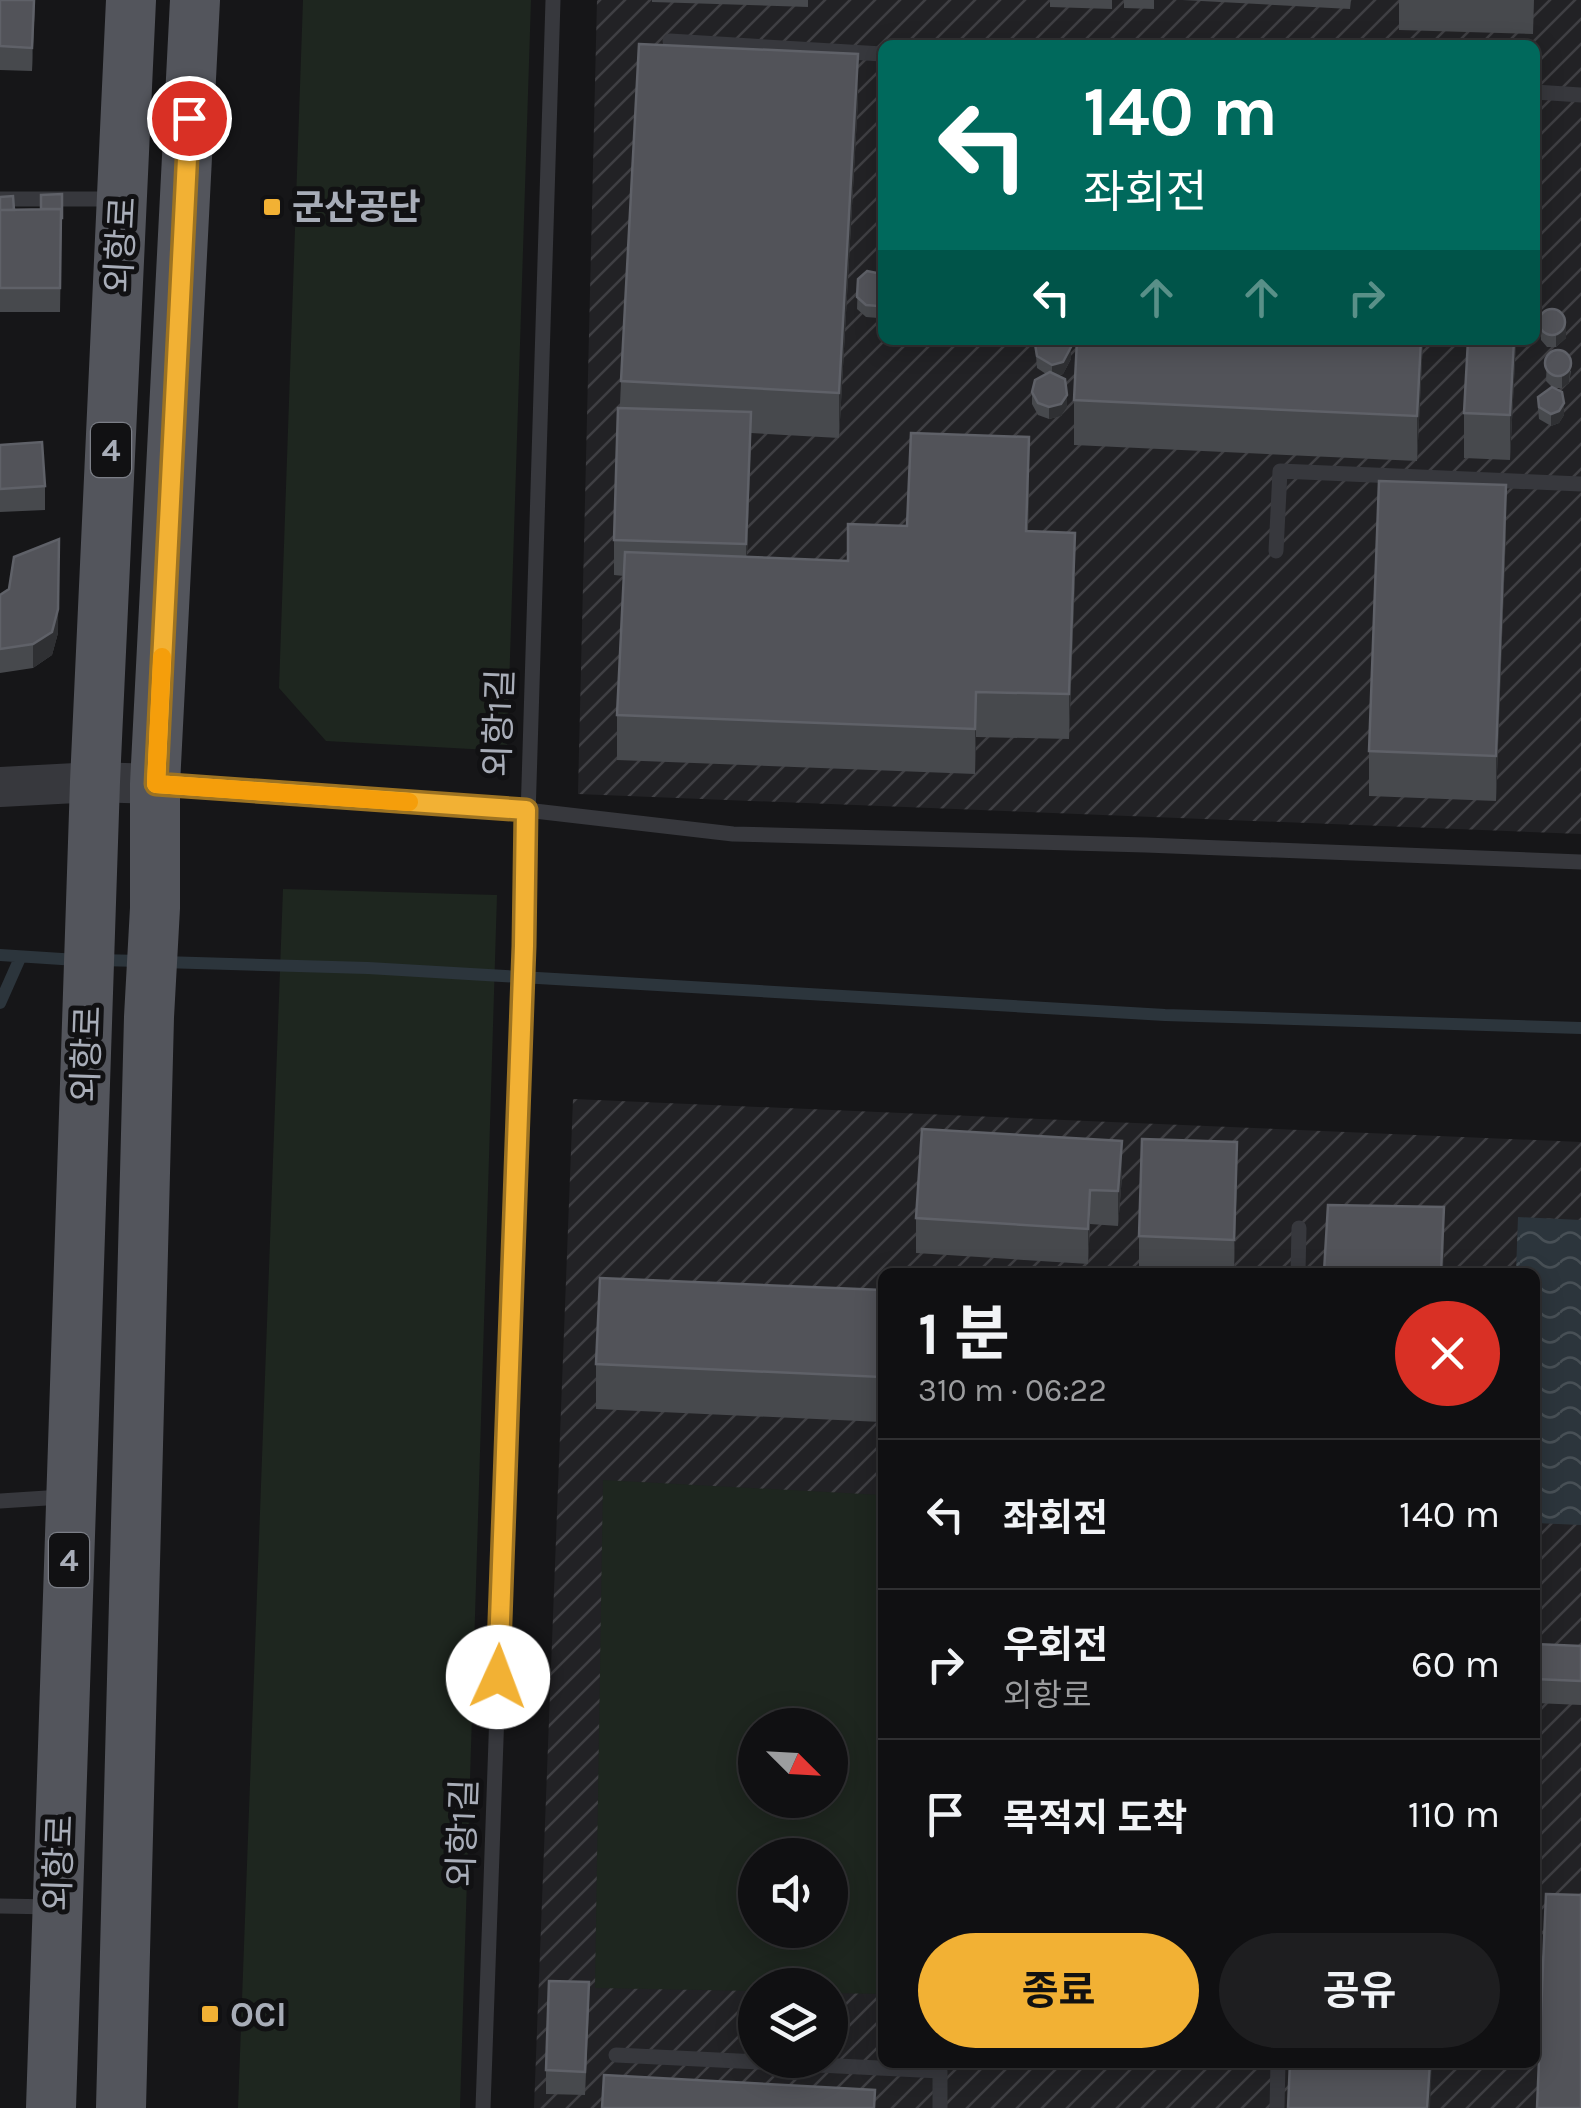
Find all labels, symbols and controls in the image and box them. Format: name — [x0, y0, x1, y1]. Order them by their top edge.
text: 140 m — [1083, 71, 1278, 153]
pin — [147, 76, 232, 161]
icon: left — [918, 80, 1048, 210]
icon: arrive — [162, 91, 217, 146]
text: 좌회전 — [1083, 166, 1207, 218]
place label: 군산공단 — [292, 187, 421, 228]
street label: 외항로 — [98, 196, 144, 294]
marker: 군산공단 — [261, 196, 283, 218]
icon: left — [1024, 270, 1079, 325]
icon: ahead — [1129, 270, 1184, 325]
icon: ahead — [1234, 270, 1289, 325]
icon: right — [1339, 270, 1394, 325]
road number: 4 — [91, 423, 131, 477]
street label: 외항1길 — [477, 668, 521, 778]
street label: 외항로 — [65, 1005, 109, 1103]
text: 1 분 — [918, 1299, 1010, 1369]
button: close — [1395, 1301, 1500, 1406]
text: 310 m · 06:22 — [918, 1372, 1107, 1409]
icon: left — [918, 1487, 973, 1542]
text: 140 m — [1399, 1492, 1500, 1537]
text: 좌회전 — [1003, 1496, 1108, 1541]
road number: 4 — [49, 1533, 89, 1587]
text: 우회전 — [1003, 1623, 1108, 1668]
position arrow — [446, 1625, 550, 1729]
icon: right — [918, 1637, 973, 1692]
text: 60 m — [1411, 1642, 1500, 1687]
text: 외항로 — [1003, 1677, 1091, 1714]
north arrow — [738, 1708, 848, 1818]
map controls — [738, 1708, 848, 2078]
street label: 외항1길 — [441, 1778, 485, 1888]
icon: arrive — [918, 1787, 973, 1842]
text: 110 m — [1408, 1792, 1500, 1837]
text: 목적지 도착 — [1003, 1796, 1187, 1841]
street label: 외항로 — [37, 1814, 81, 1912]
button: sound — [738, 1838, 848, 1948]
button: 종료 — [918, 1933, 1199, 2048]
button: 공유 — [1219, 1933, 1500, 2048]
button: layers — [738, 1968, 848, 2078]
place label: OCI — [230, 1994, 287, 2035]
marker: OCI — [199, 2003, 221, 2025]

